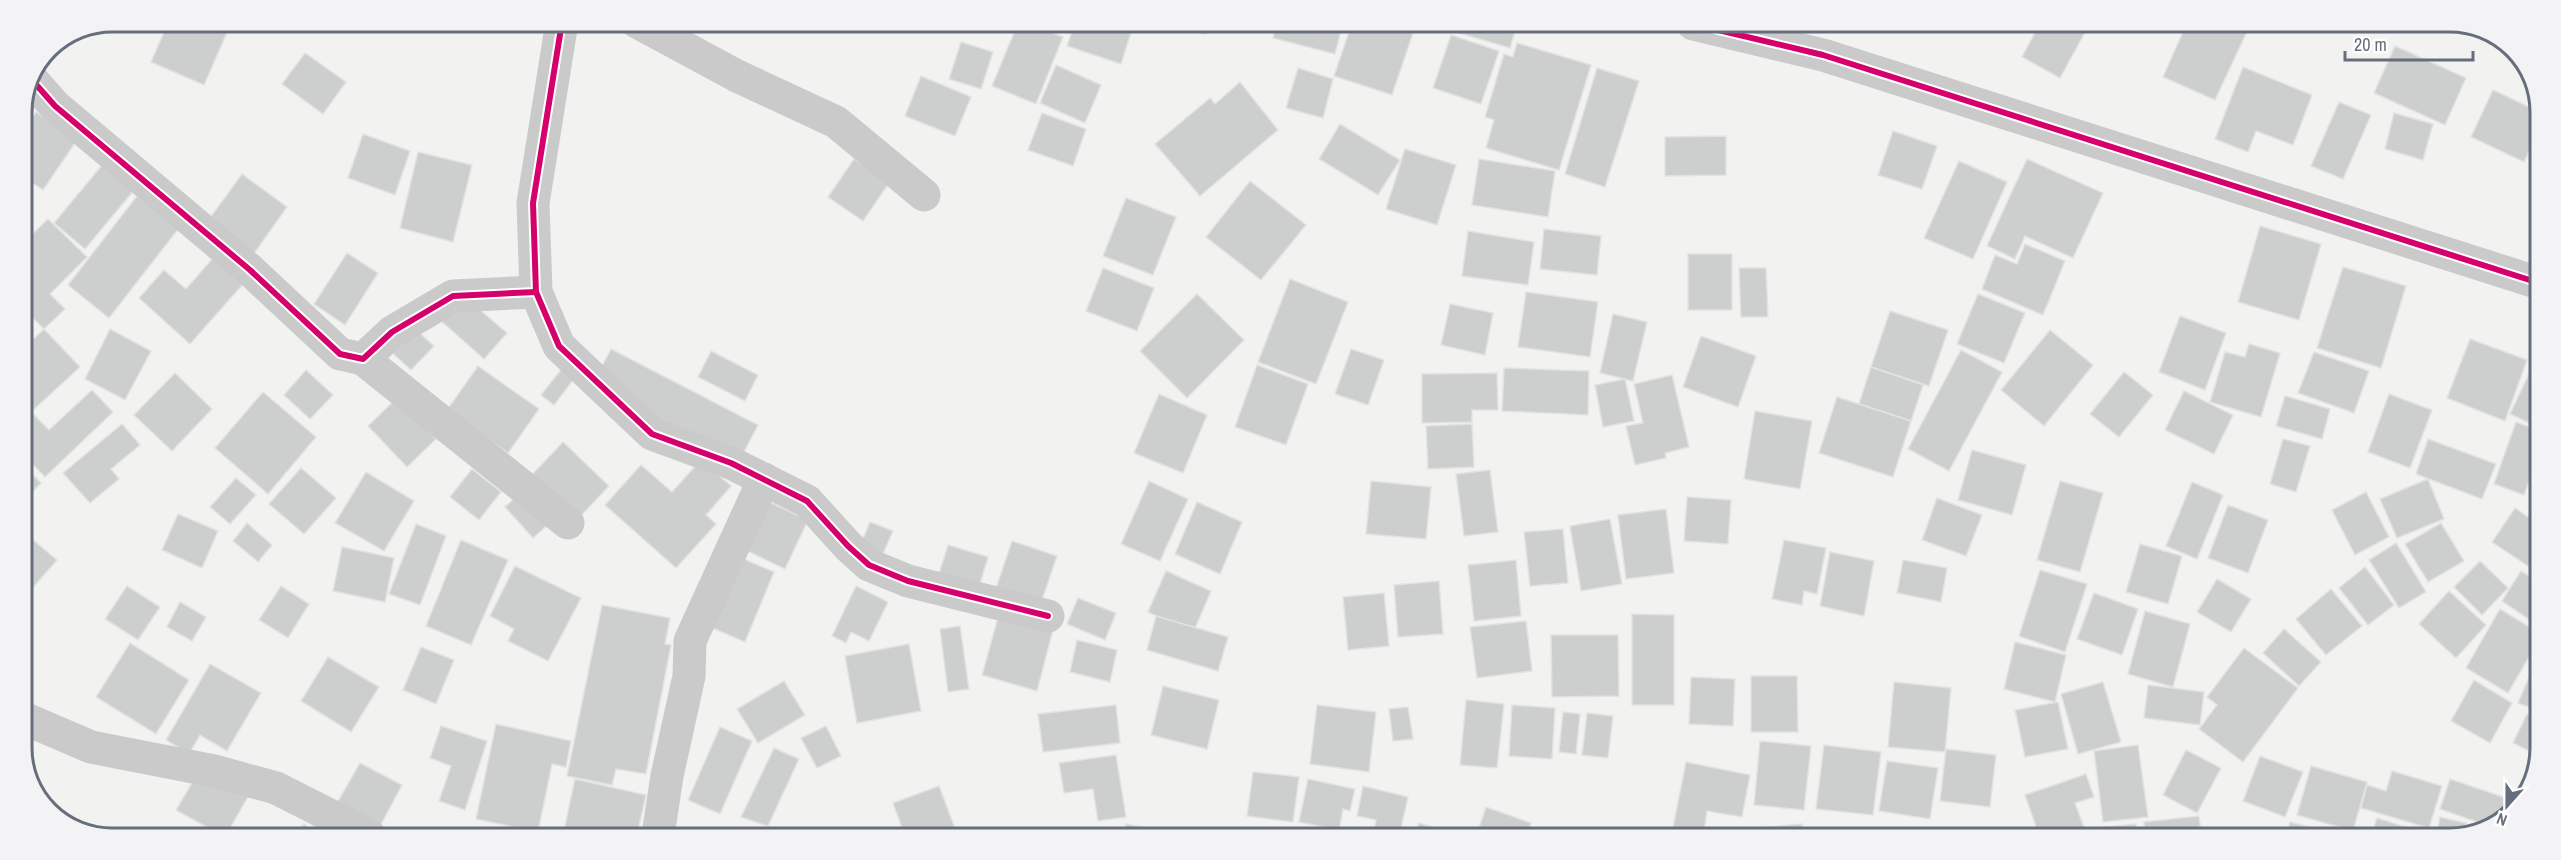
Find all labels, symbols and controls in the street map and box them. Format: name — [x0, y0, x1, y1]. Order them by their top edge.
scale bar — [2345, 24, 2472, 62]
text: 20 m — [2354, 32, 2387, 57]
north arrow — [2477, 776, 2537, 836]
text: N — [2493, 808, 2510, 832]

